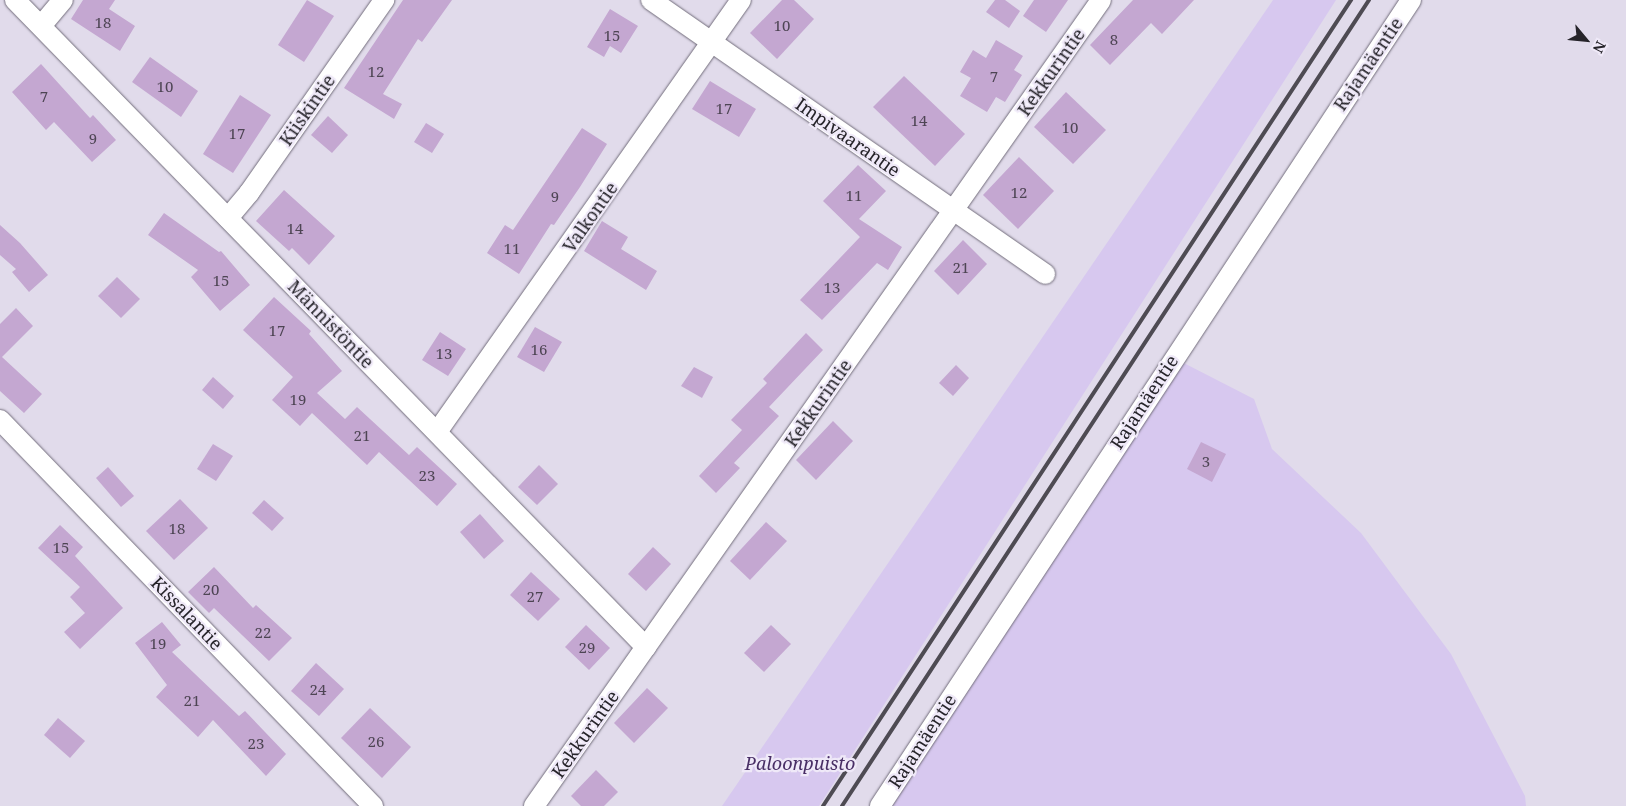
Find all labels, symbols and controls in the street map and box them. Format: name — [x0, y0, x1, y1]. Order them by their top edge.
street label: Rajamäentie — [1329, 13, 1407, 115]
house number: 18 — [95, 14, 111, 32]
north arrow — [1561, 15, 1611, 65]
house number: 10 — [774, 17, 790, 35]
street label: Kekkurintie — [1013, 24, 1089, 120]
house number: 15 — [604, 27, 620, 45]
house number: 8 — [1110, 31, 1118, 49]
text: N — [1589, 38, 1611, 57]
house number: 12 — [368, 63, 384, 81]
house number: 7 — [990, 68, 998, 86]
street label: Kiiskintie — [275, 70, 339, 150]
house number: 10 — [157, 78, 173, 96]
house number: 7 — [40, 88, 48, 106]
street label: Impivaarantie — [792, 93, 904, 181]
house number: 17 — [716, 100, 732, 118]
house number: 14 — [911, 112, 927, 130]
house number: 10 — [1062, 119, 1078, 137]
house number: 17 — [229, 125, 245, 143]
house number: 9 — [89, 130, 97, 148]
street label: Valkontie — [558, 178, 622, 256]
house number: 12 — [1011, 184, 1027, 202]
house number: 11 — [846, 187, 862, 205]
house number: 9 — [551, 188, 559, 206]
house number: 14 — [287, 220, 303, 238]
house number: 11 — [504, 240, 520, 258]
house number: 21 — [953, 259, 969, 277]
house number: 15 — [213, 272, 229, 290]
street label: Männistöntie — [284, 275, 378, 373]
house number: 13 — [824, 279, 840, 297]
house number: 17 — [269, 322, 285, 340]
house number: 16 — [531, 341, 547, 359]
house number: 13 — [436, 345, 452, 363]
street label: Rajamäentie — [1106, 351, 1182, 453]
street label: Kekkurintie — [780, 355, 856, 451]
house number: 19 — [290, 391, 306, 409]
house number: 21 — [354, 427, 370, 445]
house number: 3 — [1202, 453, 1210, 471]
house number: 23 — [419, 467, 435, 485]
house number: 18 — [169, 520, 185, 538]
house number: 15 — [53, 539, 69, 557]
street label: Kissalantie — [147, 572, 227, 654]
house number: 20 — [203, 581, 219, 599]
house number: 27 — [527, 588, 543, 606]
house number: 22 — [255, 624, 271, 642]
house number: 19 — [150, 635, 166, 653]
house number: 29 — [579, 639, 595, 657]
house number: 24 — [310, 681, 326, 699]
street label: Kekkurintie — [547, 686, 623, 782]
street label: Rajamäentie — [884, 690, 960, 792]
house number: 21 — [184, 692, 200, 710]
house number: 26 — [368, 733, 384, 751]
house number: 23 — [248, 735, 264, 753]
park label: Paloonpuisto — [745, 752, 855, 774]

